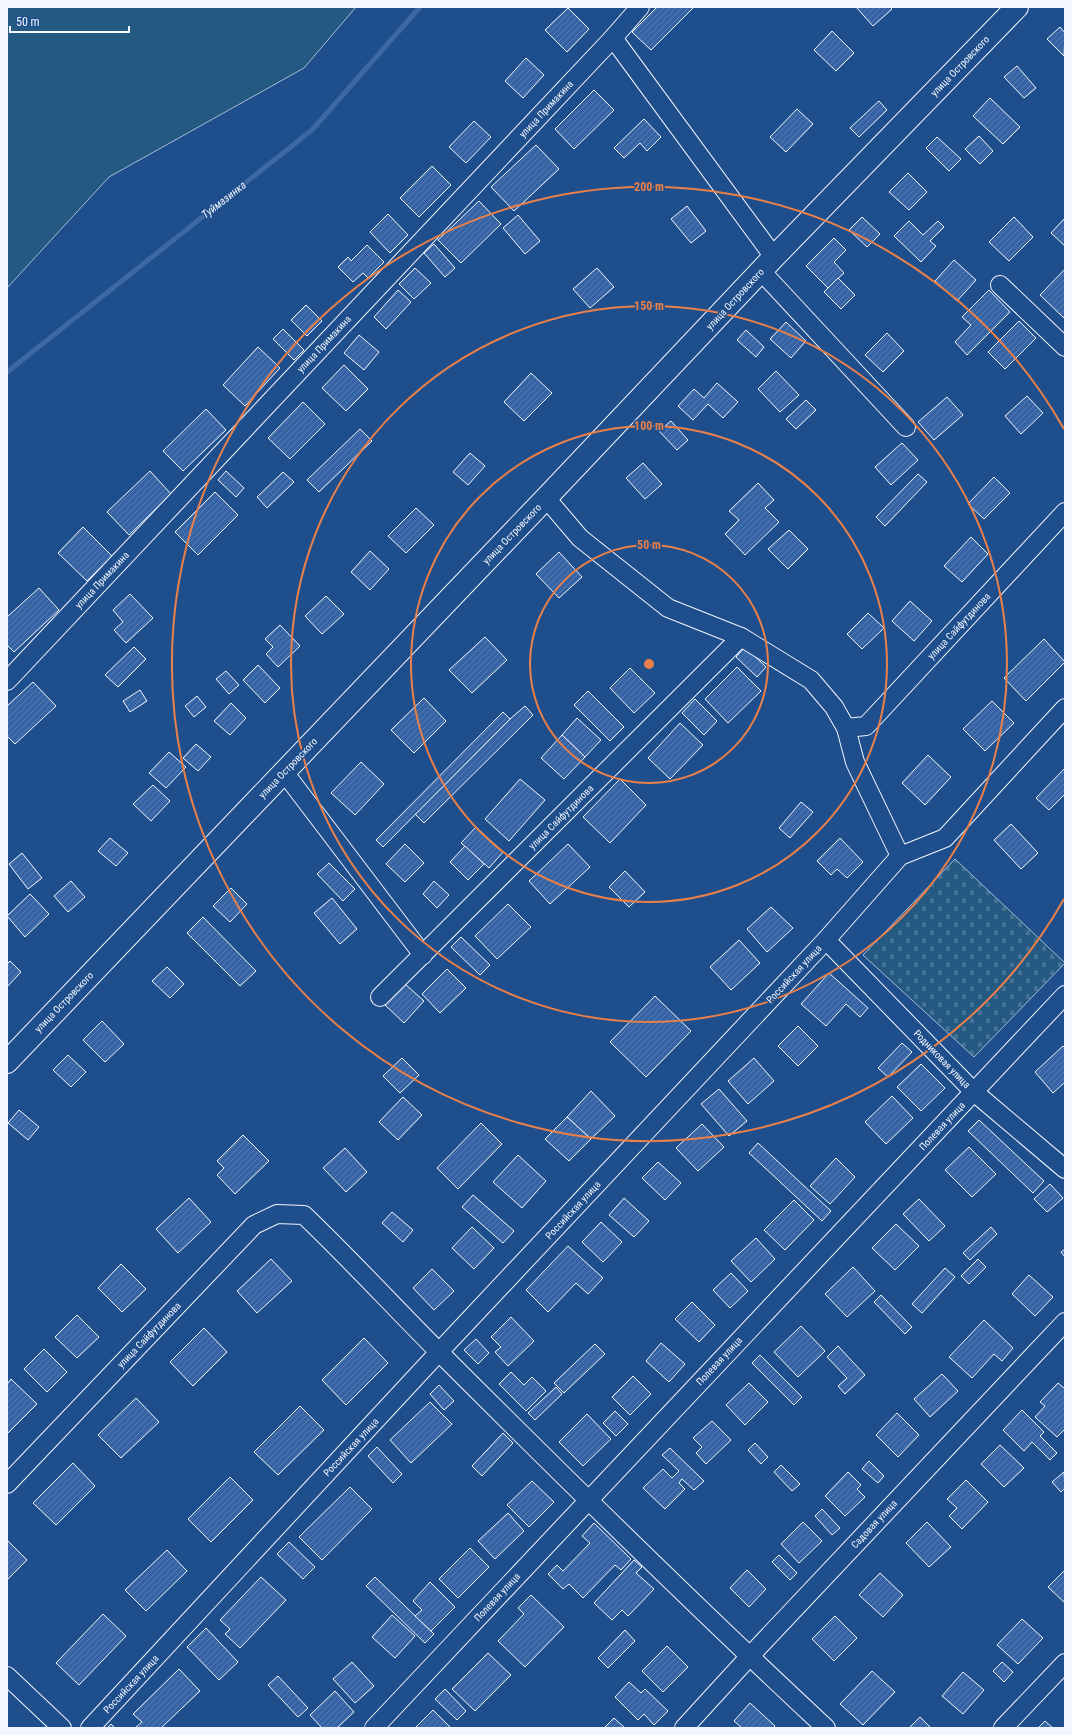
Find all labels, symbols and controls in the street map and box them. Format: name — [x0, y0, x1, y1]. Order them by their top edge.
scale bar — [10, 8, 129, 34]
text: 50 m — [16, 15, 40, 29]
street label: улица Островского — [928, 34, 992, 98]
street label: улица Примакина — [517, 78, 575, 140]
water label: Туймазинка — [199, 179, 249, 221]
text: 200 m — [634, 180, 664, 194]
street label: улица Островского — [704, 266, 766, 332]
text: 150 m — [634, 299, 664, 313]
street label: улица Примакина — [295, 313, 353, 375]
text: 100 m — [634, 419, 664, 433]
street label: улица Островского — [480, 502, 544, 566]
text: 50 m — [637, 538, 661, 552]
street label: улица Примакина — [73, 549, 131, 611]
street label: улица Сайфутдинова — [925, 590, 993, 661]
centre of rings — [642, 657, 656, 671]
street label: улица Островского — [256, 736, 320, 800]
street label: улица Сайфутдинова — [526, 782, 596, 852]
street label: Российская улица — [764, 943, 824, 1005]
street label: улица Островского — [32, 970, 96, 1034]
street label: Родниковая улица — [911, 1028, 973, 1090]
street label: Полевая улица — [917, 1099, 967, 1152]
street label: Российская улица — [543, 1179, 603, 1241]
street label: улица Сайфутдинова — [115, 1300, 183, 1370]
street label: Полевая улица — [694, 1334, 744, 1387]
street label: Российская улица — [321, 1416, 381, 1478]
street label: Садовая улица — [849, 1497, 899, 1550]
street label: Полевая улица — [472, 1570, 522, 1623]
street label: Российская улица — [101, 1653, 161, 1715]

